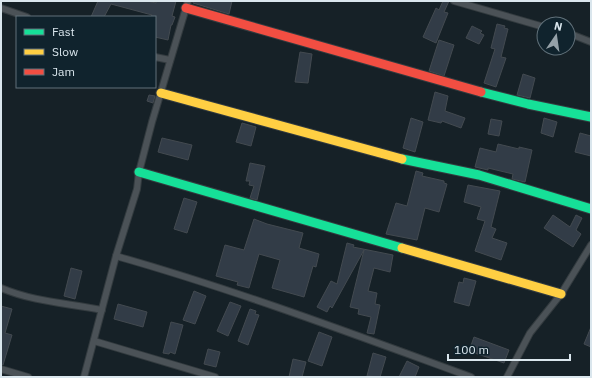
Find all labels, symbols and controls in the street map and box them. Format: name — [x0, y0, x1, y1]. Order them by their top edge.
legend — [16, 16, 156, 88]
north arrow — [536, 16, 576, 56]
text: N — [553, 19, 564, 34]
text: Fast — [52, 24, 75, 39]
text: Slow — [52, 44, 78, 59]
text: Jam — [52, 64, 75, 79]
scale bar — [448, 336, 570, 362]
text: 100 m — [454, 342, 489, 357]

